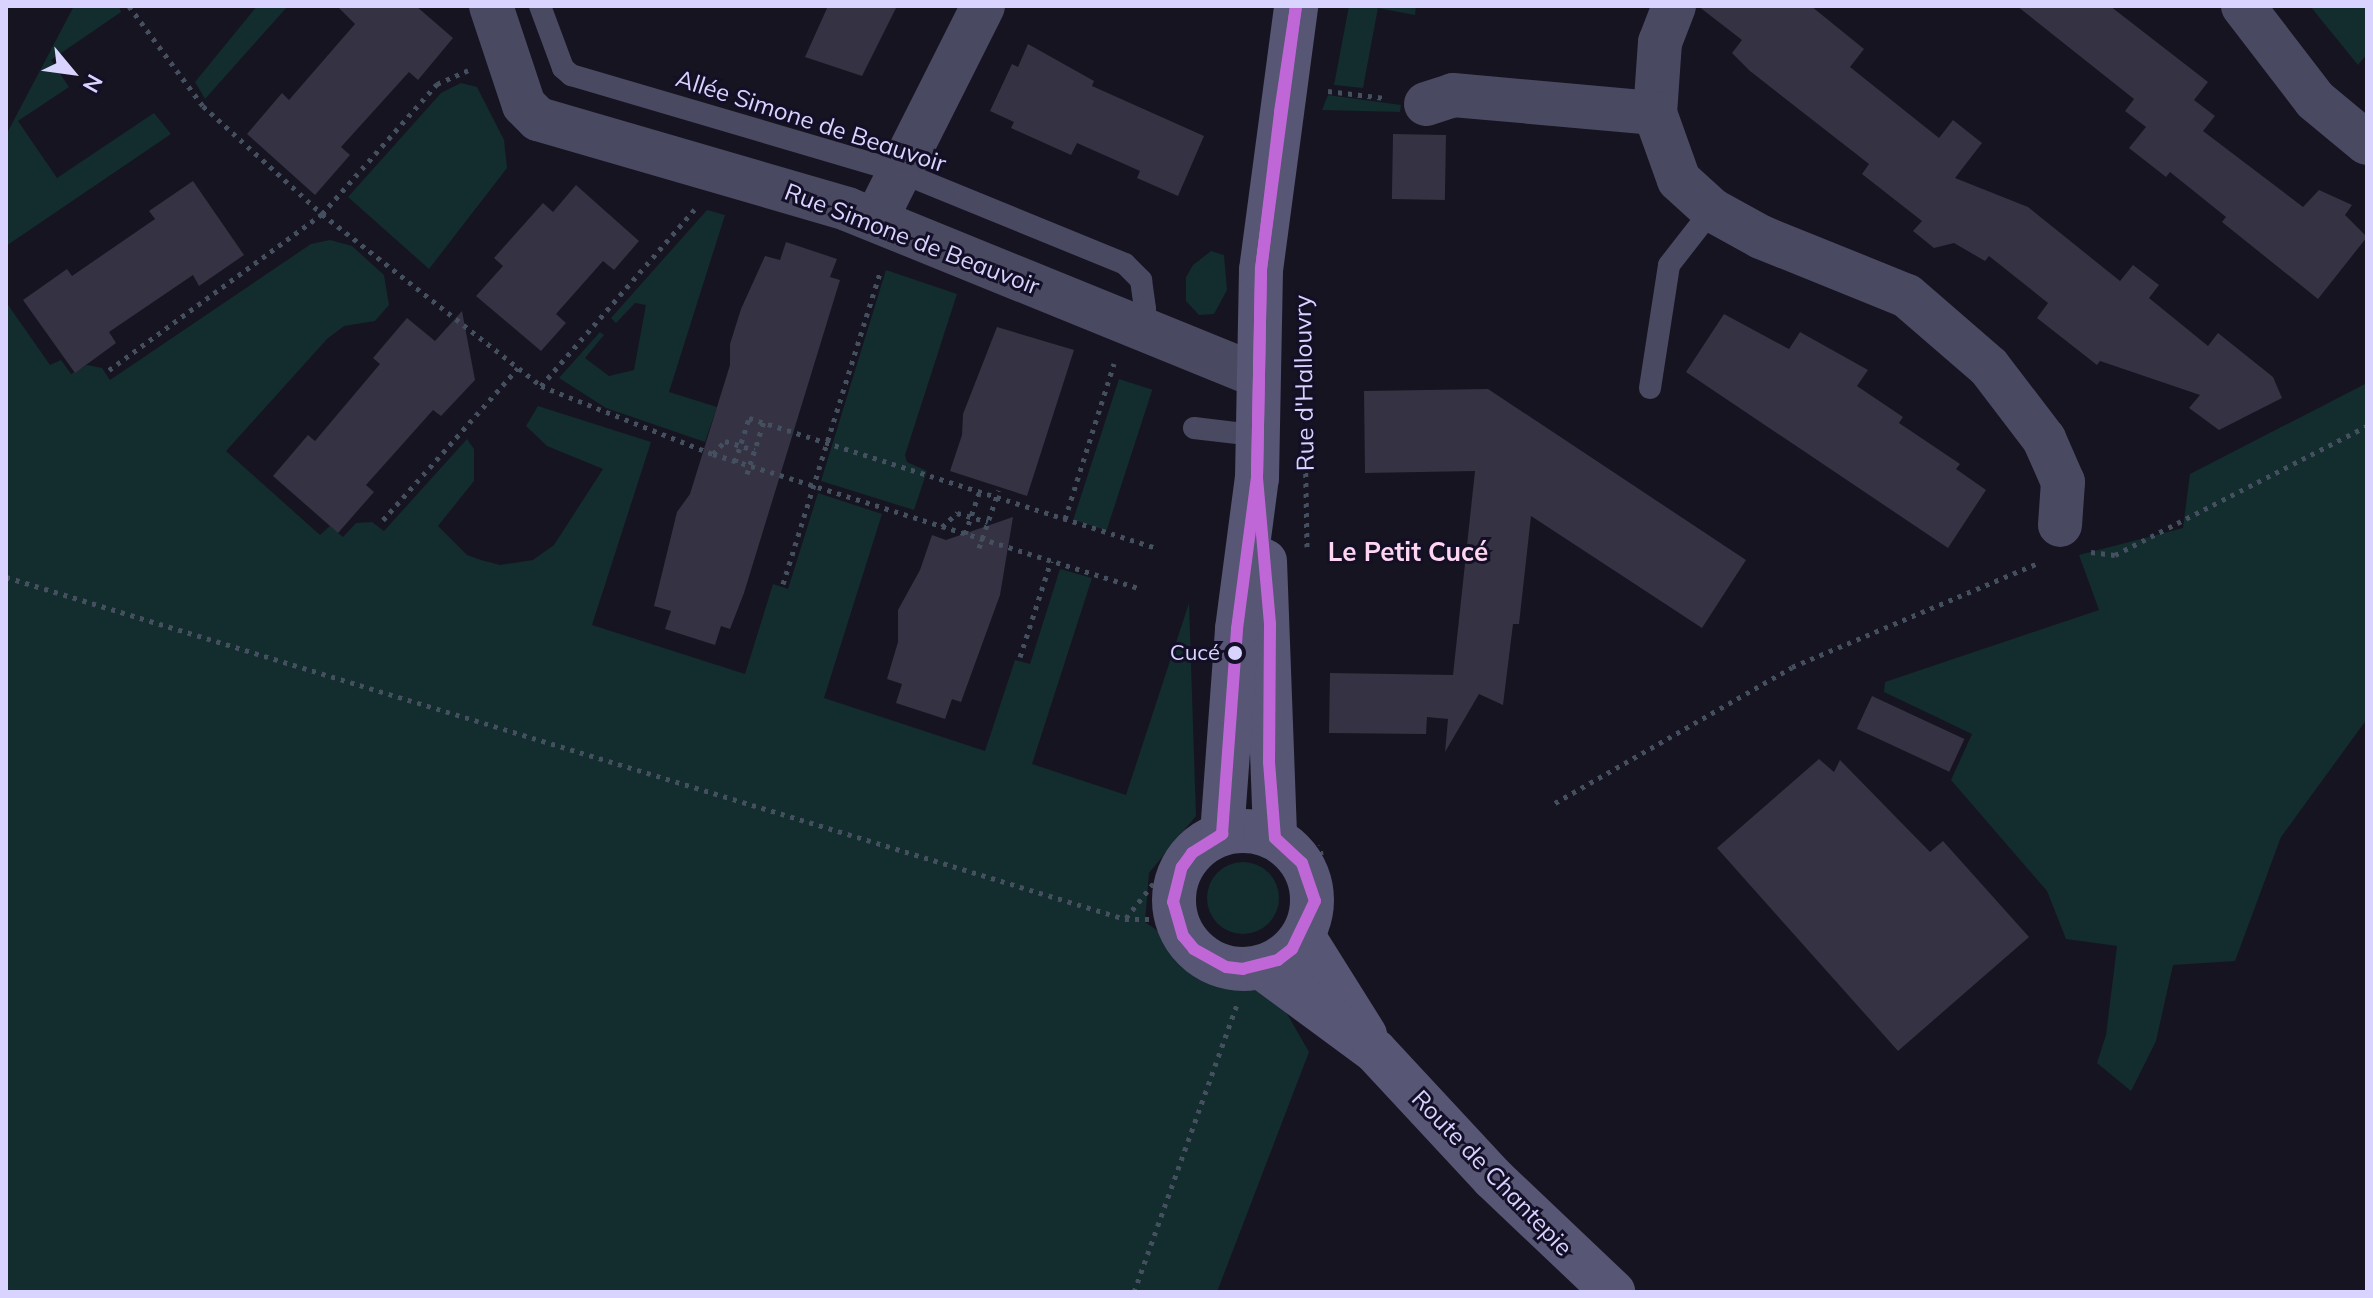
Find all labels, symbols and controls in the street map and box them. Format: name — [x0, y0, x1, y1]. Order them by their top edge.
north arrow — [32, 32, 112, 112]
street label: Allée Simone de Beauvoir — [672, 64, 950, 178]
text: N — [77, 70, 109, 98]
street label: Rue Simone de Beauvoir — [781, 177, 1043, 301]
street label: Rue d'Hallouvry — [1288, 295, 1320, 471]
district label: Le Petit Cucé — [1328, 536, 1488, 568]
place label: Cucé — [1170, 640, 1220, 666]
marker: Cucé — [1227, 645, 1243, 661]
street label: Route de Chantepie — [1406, 1084, 1578, 1262]

